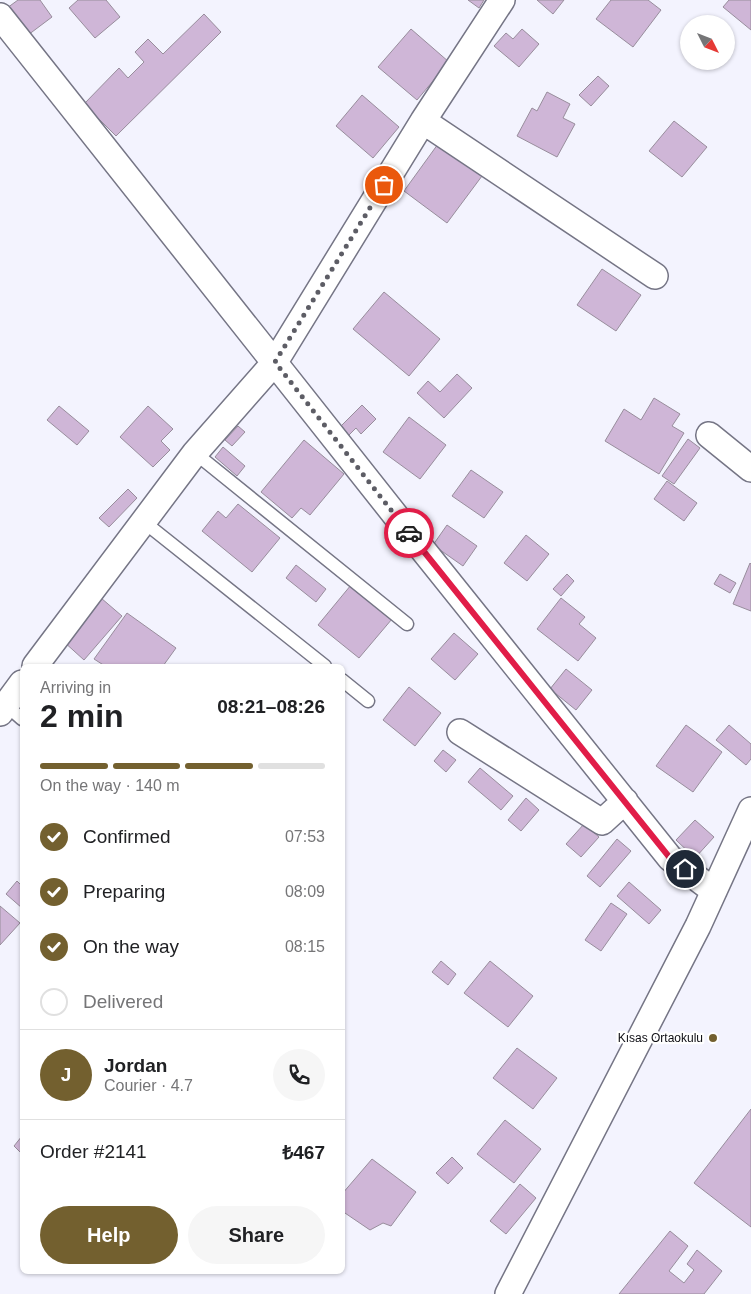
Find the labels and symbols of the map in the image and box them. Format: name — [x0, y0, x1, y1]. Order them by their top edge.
north arrow — [680, 15, 735, 70]
pin — [363, 164, 405, 206]
courier — [384, 508, 434, 558]
pin — [664, 848, 706, 890]
place label: Kısas Ortaokulu — [618, 1031, 703, 1045]
marker: Kısas Ortaokulu — [707, 1032, 719, 1044]

